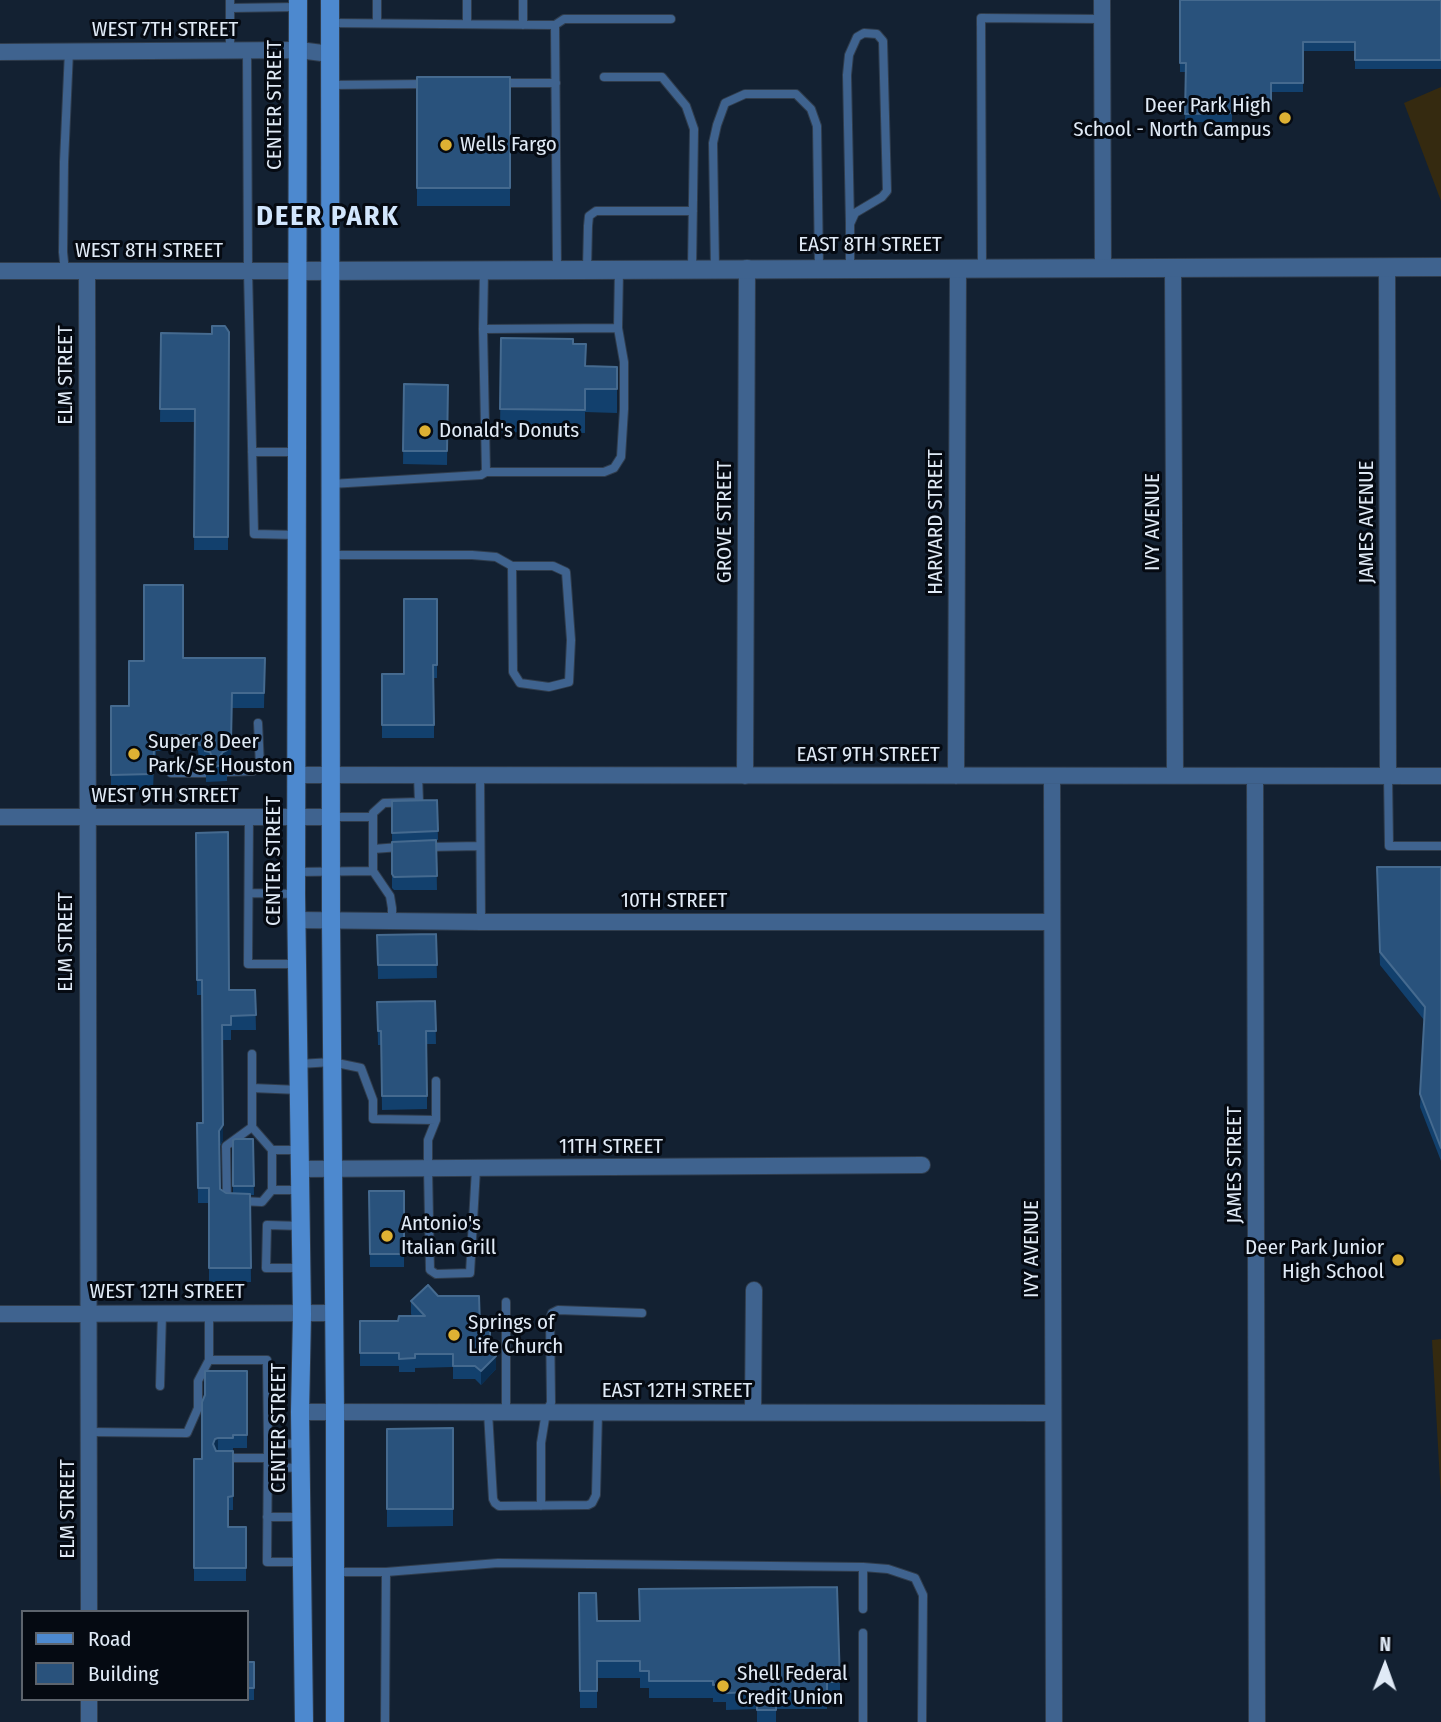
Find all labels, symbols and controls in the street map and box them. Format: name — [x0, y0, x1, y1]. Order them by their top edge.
street label: WEST 7TH STREET — [92, 17, 238, 43]
street label: CENTER STREET — [262, 40, 288, 170]
place label: Deer Park High School - North Campus — [1073, 93, 1271, 143]
marker: Deer Park High School - North Campus — [1277, 110, 1293, 126]
place label: Wells Fargo — [460, 132, 557, 158]
marker: Wells Fargo — [438, 137, 454, 153]
district label: DEER PARK — [257, 200, 399, 234]
street label: EAST 8TH STREET — [798, 232, 942, 258]
street label: WEST 8TH STREET — [75, 238, 223, 264]
street label: ELM STREET — [53, 325, 79, 425]
place label: Donald's Donuts — [439, 418, 579, 444]
marker: Donald's Donuts — [417, 423, 433, 439]
street label: HARVARD STREET — [923, 449, 949, 595]
street label: GROVE STREET — [712, 461, 738, 583]
street label: JAMES AVENUE — [1354, 461, 1380, 583]
street label: IVY AVENUE — [1140, 473, 1166, 571]
place label: Super 8 Deer Park/SE Houston — [148, 729, 293, 779]
street label: EAST 9TH STREET — [796, 742, 940, 768]
marker: Super 8 Deer Park/SE Houston — [126, 746, 142, 762]
street label: WEST 9TH STREET — [91, 783, 239, 809]
street label: CENTER STREET — [261, 796, 287, 926]
street label: 10TH STREET — [621, 888, 727, 914]
street label: ELM STREET — [53, 892, 79, 992]
street label: JAMES STREET — [1222, 1106, 1248, 1224]
street label: 11TH STREET — [559, 1134, 663, 1160]
street label: IVY AVENUE — [1019, 1200, 1045, 1298]
place label: Antonio's Italian Grill — [401, 1211, 496, 1261]
marker: Antonio's Italian Grill — [379, 1228, 395, 1244]
place label: Deer Park Junior High School — [1245, 1235, 1384, 1285]
marker: Deer Park Junior High School — [1390, 1252, 1406, 1268]
street label: WEST 12TH STREET — [90, 1279, 244, 1305]
place label: Springs of Life Church — [468, 1310, 563, 1360]
marker: Springs of Life Church — [446, 1327, 462, 1343]
street label: CENTER STREET — [266, 1363, 292, 1493]
street label: EAST 12TH STREET — [602, 1378, 752, 1404]
street label: ELM STREET — [55, 1459, 81, 1559]
legend — [21, 1610, 248, 1701]
text: Road — [88, 1626, 132, 1652]
north arrow — [1350, 1631, 1420, 1701]
text: N — [1379, 1633, 1391, 1656]
text: Building — [88, 1661, 159, 1687]
place label: Shell Federal Credit Union — [737, 1661, 848, 1711]
marker: Shell Federal Credit Union — [715, 1678, 731, 1694]

